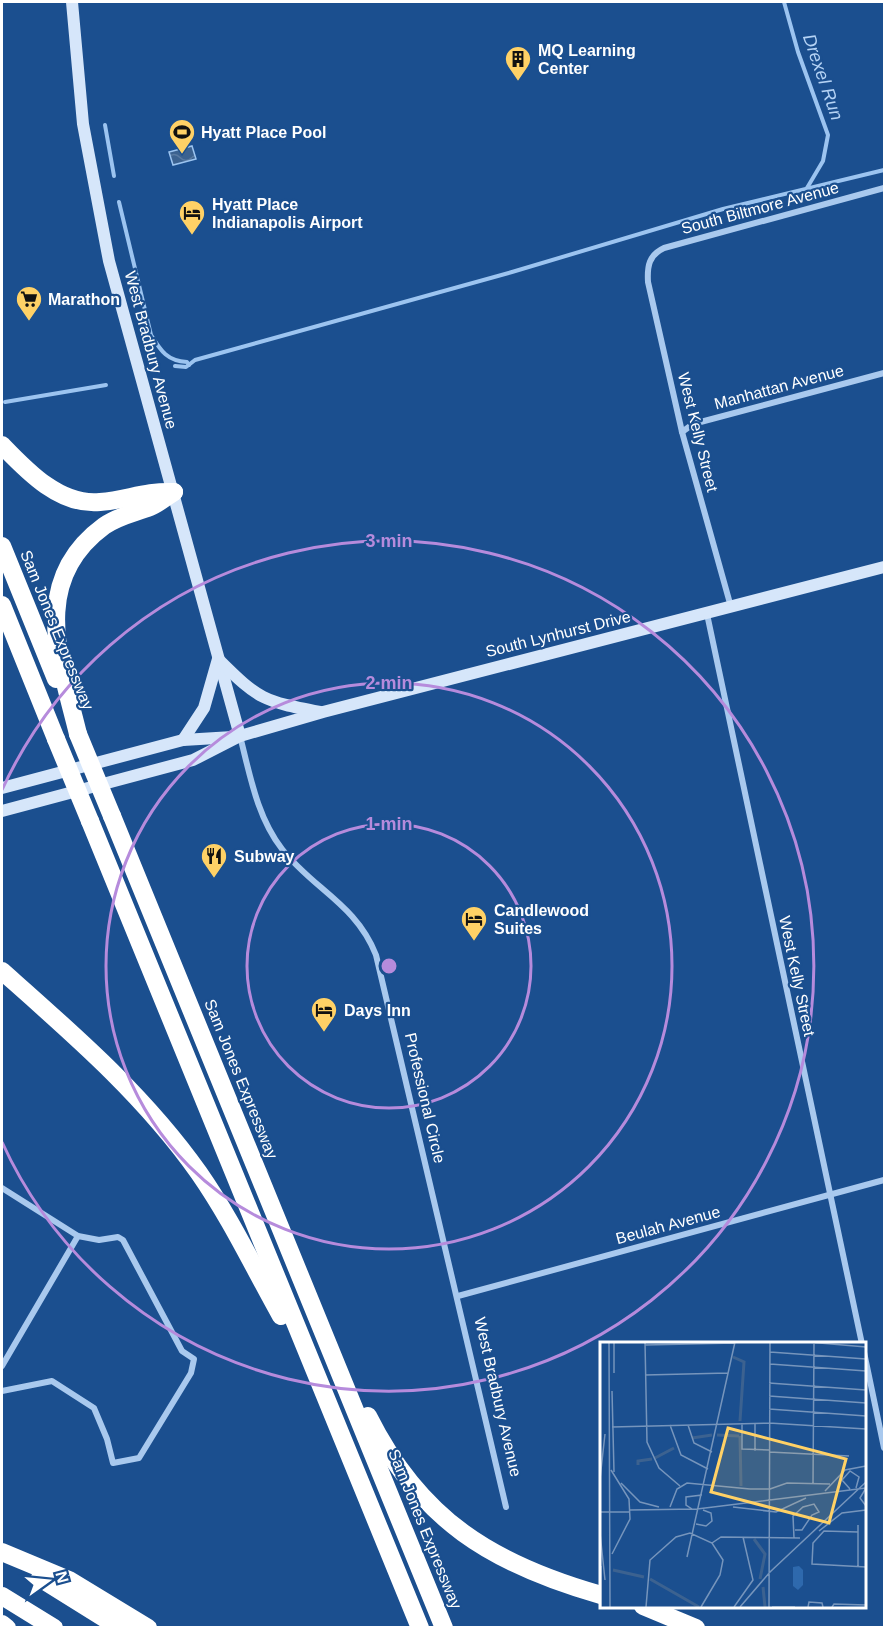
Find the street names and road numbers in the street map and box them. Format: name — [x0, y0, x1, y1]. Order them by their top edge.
street label: South Biltmore Avenue — [679, 179, 841, 237]
street label: West Bradbury Avenue — [122, 269, 180, 431]
street label: Manhattan Avenue — [712, 362, 846, 412]
street label: West Kelly Street — [675, 371, 721, 494]
street label: Sam Jones Expressway — [17, 548, 97, 712]
street label: South Lynhurst Drive — [484, 608, 632, 660]
street label: West Kelly Street — [776, 914, 818, 1038]
street label: Sam Jones Expressway — [201, 997, 281, 1161]
street label: Professional Circle — [402, 1031, 448, 1165]
street label: Beulah Avenue — [614, 1203, 722, 1247]
street label: West Bradbury Avenue — [471, 1316, 525, 1478]
street label: Sam Jones Expressway — [385, 1447, 465, 1611]

